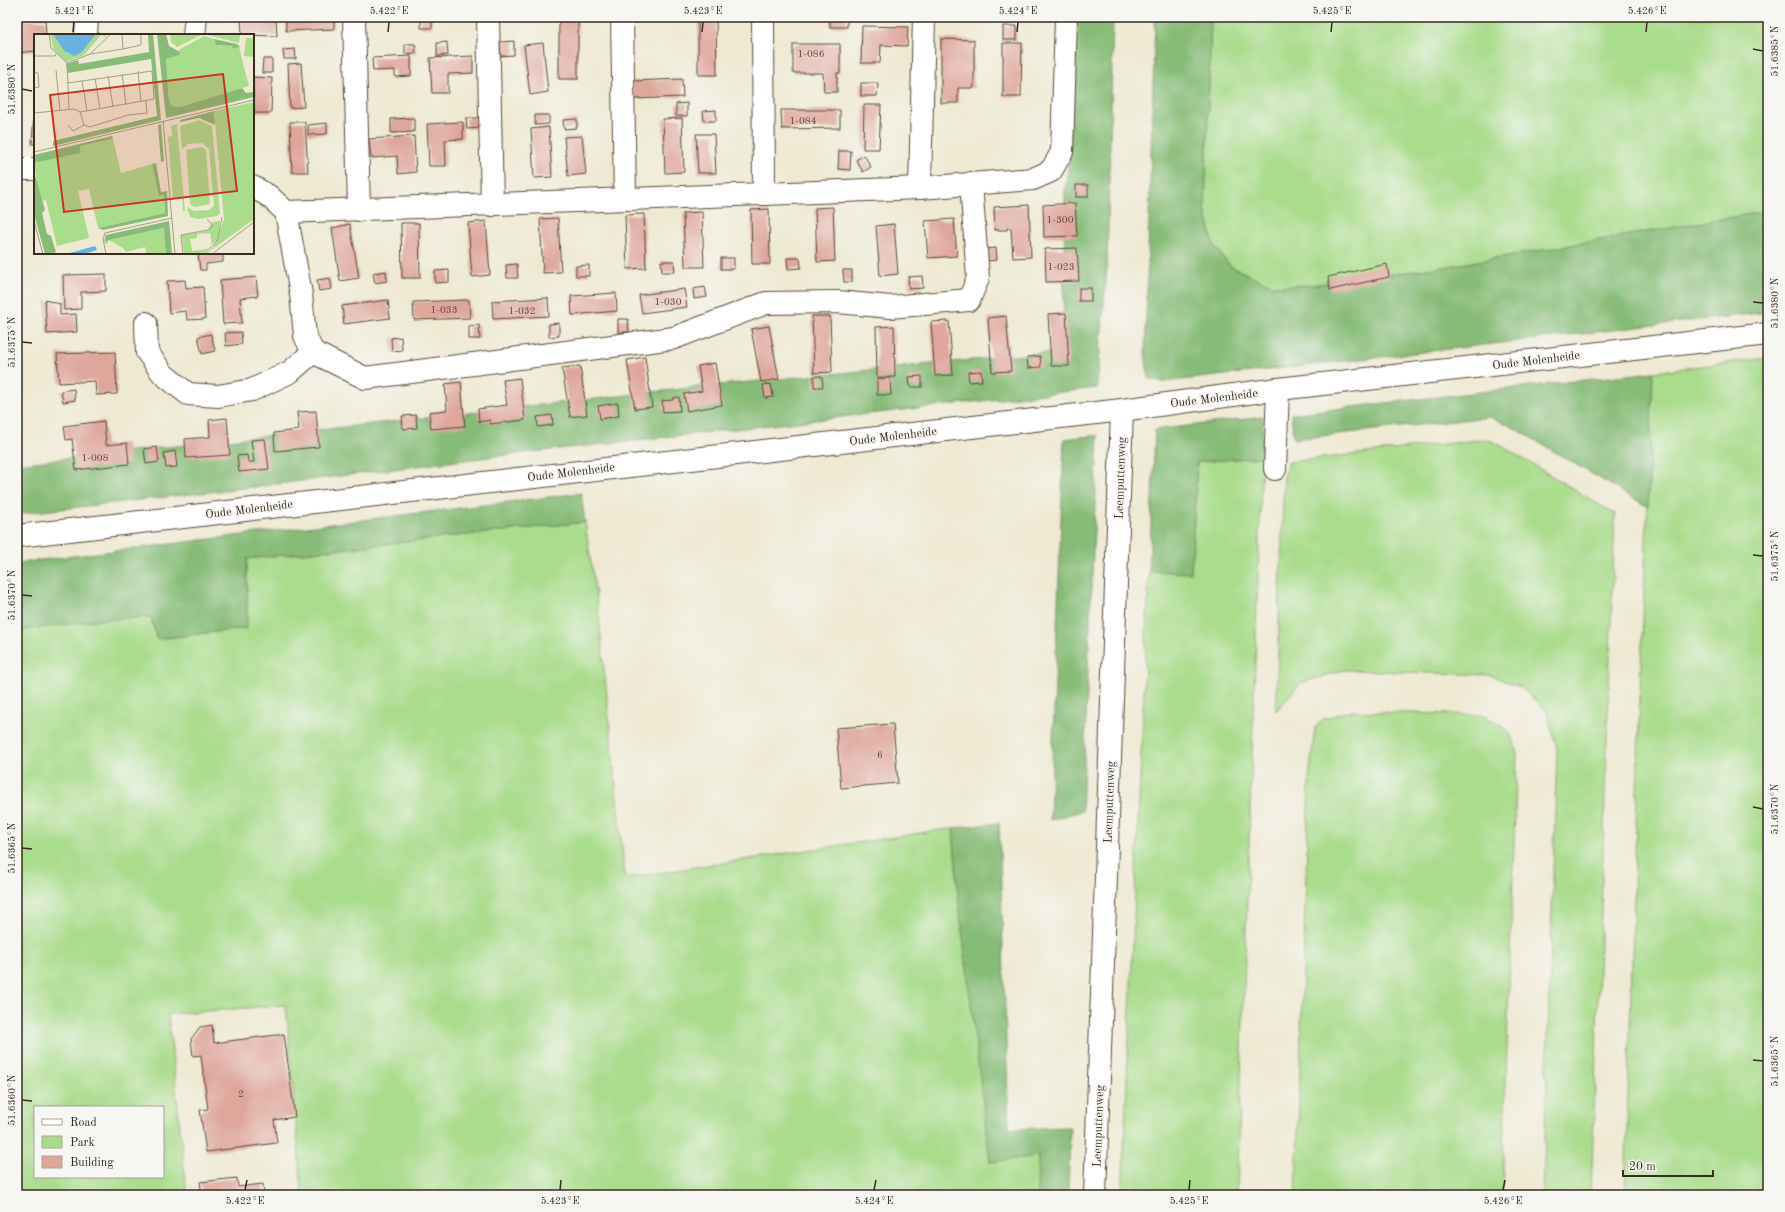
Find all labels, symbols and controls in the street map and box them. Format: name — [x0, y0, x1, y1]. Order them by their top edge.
text: 5.421°E — [55, 6, 93, 16]
text: 5.422°E — [370, 6, 408, 16]
text: 5.423°E — [684, 6, 722, 16]
text: 5.424°E — [999, 6, 1037, 16]
text: 5.425°E — [1313, 6, 1351, 16]
text: 5.426°E — [1628, 6, 1666, 16]
text: 51.6385°N — [1770, 25, 1780, 77]
inset map — [34, 34, 254, 254]
house number: 1-086 — [798, 49, 825, 59]
text: 51.6380°N — [7, 63, 17, 115]
house number: 1-084 — [790, 116, 817, 126]
house number: 1-300 — [1047, 215, 1074, 225]
house number: 1-023 — [1048, 262, 1074, 272]
text: 51.6380°N — [1770, 277, 1780, 329]
house number: 1-030 — [655, 297, 682, 307]
house number: 1-033 — [431, 305, 457, 315]
house number: 1-032 — [509, 306, 535, 316]
text: 51.6375°N — [7, 316, 17, 368]
street label: Oude Molenheide — [1492, 350, 1581, 372]
street label: Oude Molenheide — [1170, 388, 1259, 410]
street label: Oude Molenheide — [849, 426, 938, 448]
street label: Leemputtenweg — [1114, 436, 1128, 519]
house number: 1-008 — [82, 453, 109, 463]
street label: Oude Molenheide — [527, 462, 616, 484]
street label: Oude Molenheide — [205, 499, 294, 521]
text: 51.6375°N — [1770, 530, 1780, 582]
text: 51.6370°N — [7, 569, 17, 621]
house number: 6 — [877, 750, 883, 760]
street label: Leemputtenweg — [1103, 760, 1117, 843]
text: 51.6370°N — [1770, 783, 1780, 835]
text: 51.6365°N — [7, 822, 17, 874]
text: 51.6365°N — [1770, 1035, 1780, 1087]
text: 51.6360°N — [7, 1074, 17, 1126]
street label: Leemputtenweg — [1092, 1084, 1106, 1167]
house number: 2 — [238, 1089, 244, 1099]
legend — [34, 1106, 164, 1178]
text: Road — [70, 1117, 97, 1129]
text: Park — [70, 1137, 95, 1149]
scale bar — [1623, 1152, 1713, 1178]
text: Building — [70, 1157, 114, 1169]
text: 20 m — [1629, 1161, 1656, 1173]
text: 5.422°E — [226, 1196, 264, 1206]
text: 5.423°E — [541, 1196, 579, 1206]
text: 5.424°E — [855, 1196, 893, 1206]
text: 5.425°E — [1170, 1196, 1208, 1206]
text: 5.426°E — [1484, 1196, 1522, 1206]

